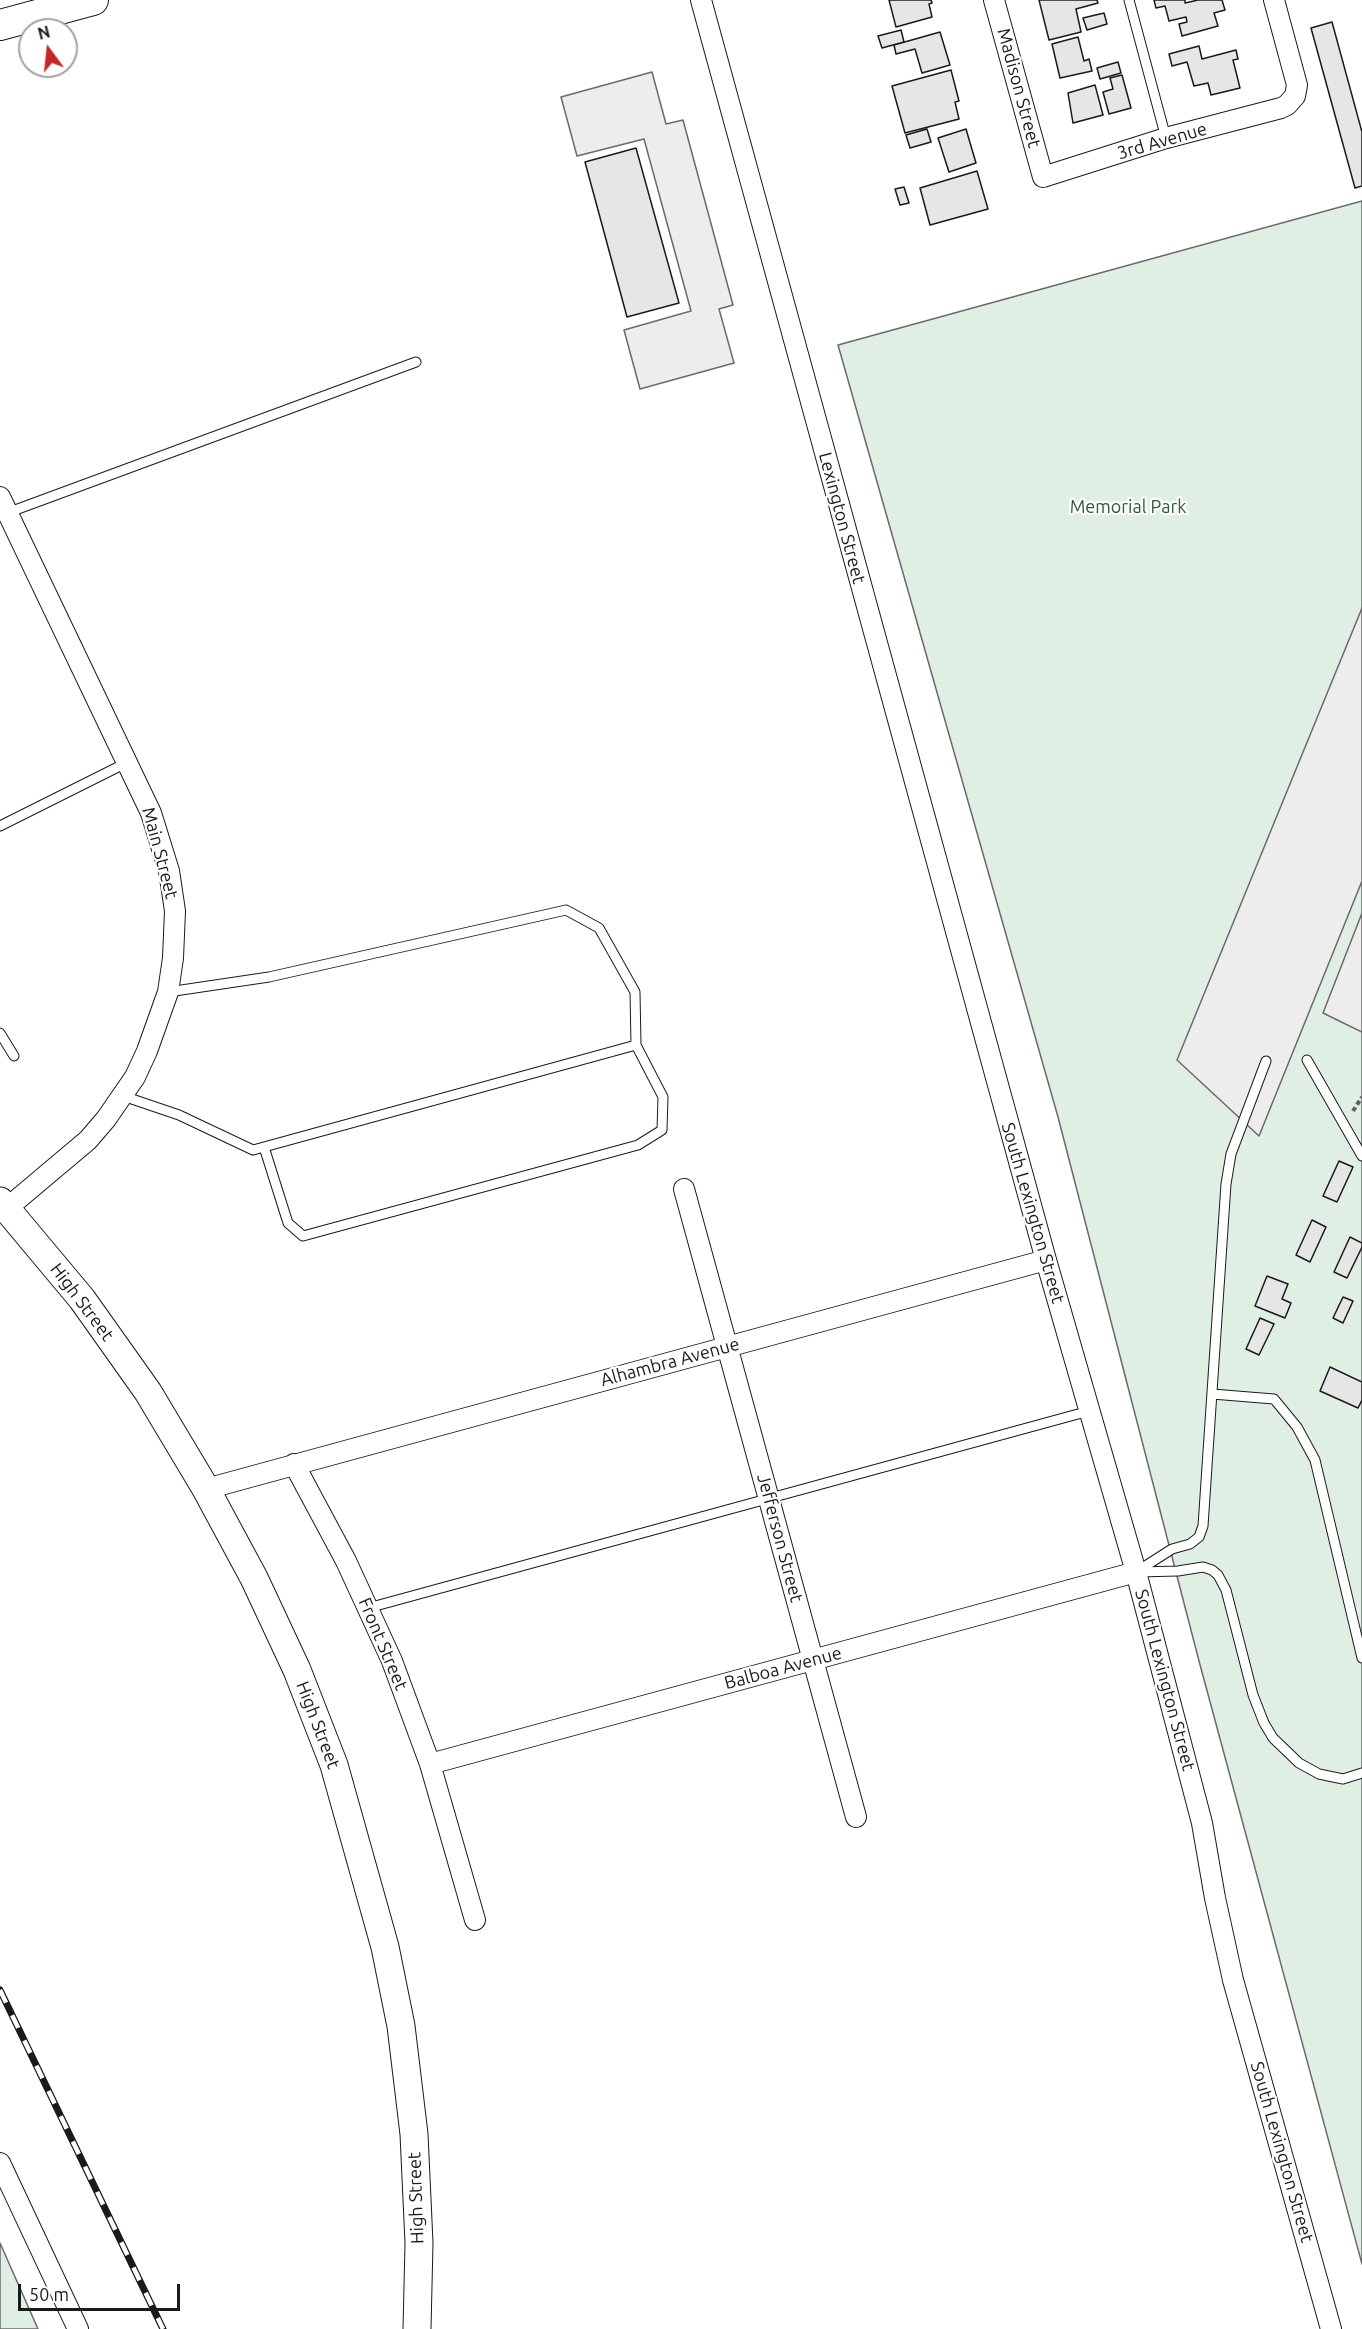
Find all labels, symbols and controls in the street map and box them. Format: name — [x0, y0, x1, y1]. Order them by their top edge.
north arrow — [18, 18, 78, 78]
text: N — [36, 22, 52, 43]
street label: Madison Street — [993, 26, 1045, 150]
street label: 3rd Avenue — [1115, 118, 1209, 164]
street label: Lexington Street — [814, 450, 870, 586]
park label: Memorial Park — [1070, 496, 1186, 518]
street label: Main Street — [137, 805, 183, 901]
street label: South Lexington Street — [997, 1120, 1069, 1306]
street label: High Street — [46, 1259, 118, 1345]
street label: Alhambra Avenue — [598, 1333, 742, 1391]
street label: Jefferson Street — [752, 1471, 808, 1605]
street label: South Lexington Street — [1130, 1587, 1200, 1773]
street label: Front Street — [354, 1595, 412, 1693]
street label: Balboa Avenue — [722, 1642, 844, 1694]
street label: High Street — [291, 1678, 345, 1772]
street label: South Lexington Street — [1246, 2059, 1318, 2245]
street label: High Street — [404, 2152, 428, 2244]
scale bar — [21, 2272, 183, 2310]
text: 50 m — [29, 2284, 69, 2304]

